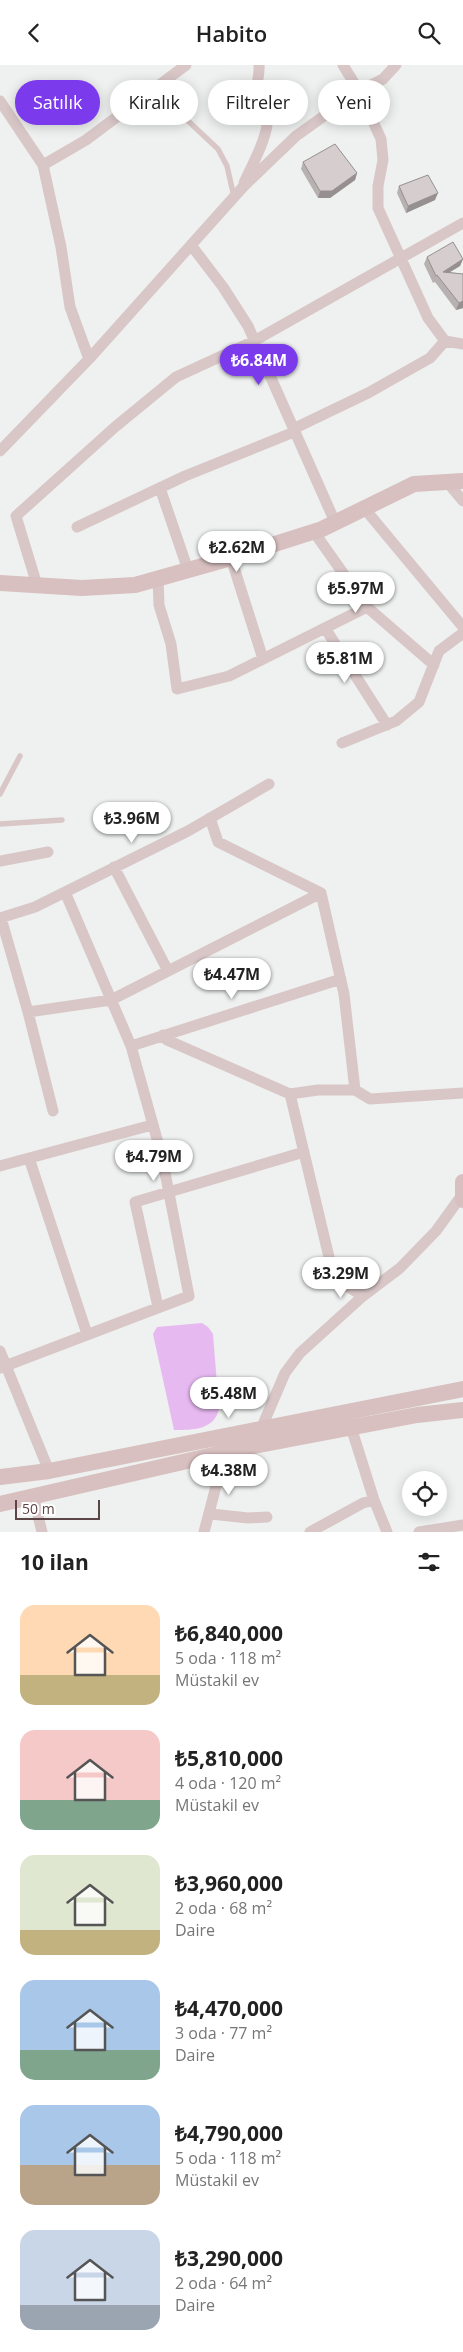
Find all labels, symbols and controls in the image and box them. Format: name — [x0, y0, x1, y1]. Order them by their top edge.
text: Habito — [196, 18, 267, 48]
icon: back — [20, 19, 48, 47]
icon: search — [415, 19, 443, 47]
chip: Satılık — [15, 80, 100, 125]
chip: Kiralık — [110, 80, 198, 125]
chip: Filtreler — [208, 80, 308, 125]
chip: Yeni — [318, 80, 390, 125]
pin: ₺6.84M — [218, 343, 300, 386]
text: ₺6.84M — [231, 349, 287, 371]
pin: ₺2.62M — [196, 531, 278, 573]
text: ₺2.62M — [209, 536, 265, 558]
pin: ₺5.97M — [315, 571, 397, 614]
text: ₺5.97M — [328, 577, 384, 599]
pin: ₺5.81M — [304, 641, 386, 684]
text: ₺5.81M — [317, 647, 373, 669]
pin: ₺3.96M — [91, 801, 173, 844]
text: ₺3.96M — [104, 807, 160, 829]
pin: ₺4.47M — [191, 957, 273, 1000]
text: ₺4.47M — [204, 963, 260, 985]
pin: ₺4.79M — [113, 1139, 195, 1182]
text: ₺4.79M — [126, 1145, 182, 1167]
pin: ₺3.29M — [300, 1257, 382, 1299]
text: ₺3.29M — [313, 1262, 369, 1284]
pin: ₺5.48M — [188, 1377, 270, 1419]
text: ₺5.48M — [201, 1382, 257, 1404]
pin: ₺4.38M — [188, 1453, 270, 1496]
text: ₺4.38M — [201, 1459, 257, 1481]
map controls — [402, 1471, 447, 1516]
button: locate — [402, 1471, 447, 1516]
scale bar — [15, 1497, 100, 1520]
text: 50 m — [22, 1499, 55, 1518]
text: 10 ilan — [20, 1548, 89, 1576]
icon: filters — [415, 1548, 443, 1576]
text: ₺6,840,000 — [175, 1619, 283, 1647]
icon: home — [60, 1625, 120, 1685]
text: 5 oda · 118 m² — [175, 1647, 281, 1669]
text: Müstakil ev — [175, 1669, 259, 1691]
text: ₺5,810,000 — [175, 1744, 283, 1772]
icon: home — [60, 1750, 120, 1810]
text: 4 oda · 120 m² — [175, 1772, 281, 1794]
text: Müstakil ev — [175, 1794, 259, 1816]
text: ₺3,960,000 — [175, 1869, 283, 1897]
icon: home — [60, 1875, 120, 1935]
text: 2 oda · 68 m² — [175, 1897, 272, 1919]
text: Daire — [175, 1919, 215, 1941]
text: ₺4,470,000 — [175, 1994, 283, 2022]
icon: home — [60, 2000, 120, 2060]
text: 3 oda · 77 m² — [175, 2022, 272, 2044]
text: Daire — [175, 2044, 215, 2066]
text: ₺4,790,000 — [175, 2119, 283, 2147]
icon: home — [60, 2125, 120, 2185]
text: 5 oda · 118 m² — [175, 2147, 281, 2169]
text: Müstakil ev — [175, 2169, 259, 2191]
text: ₺3,290,000 — [175, 2244, 283, 2272]
icon: home — [60, 2250, 120, 2310]
text: 2 oda · 64 m² — [175, 2272, 272, 2294]
text: Daire — [175, 2294, 215, 2316]

